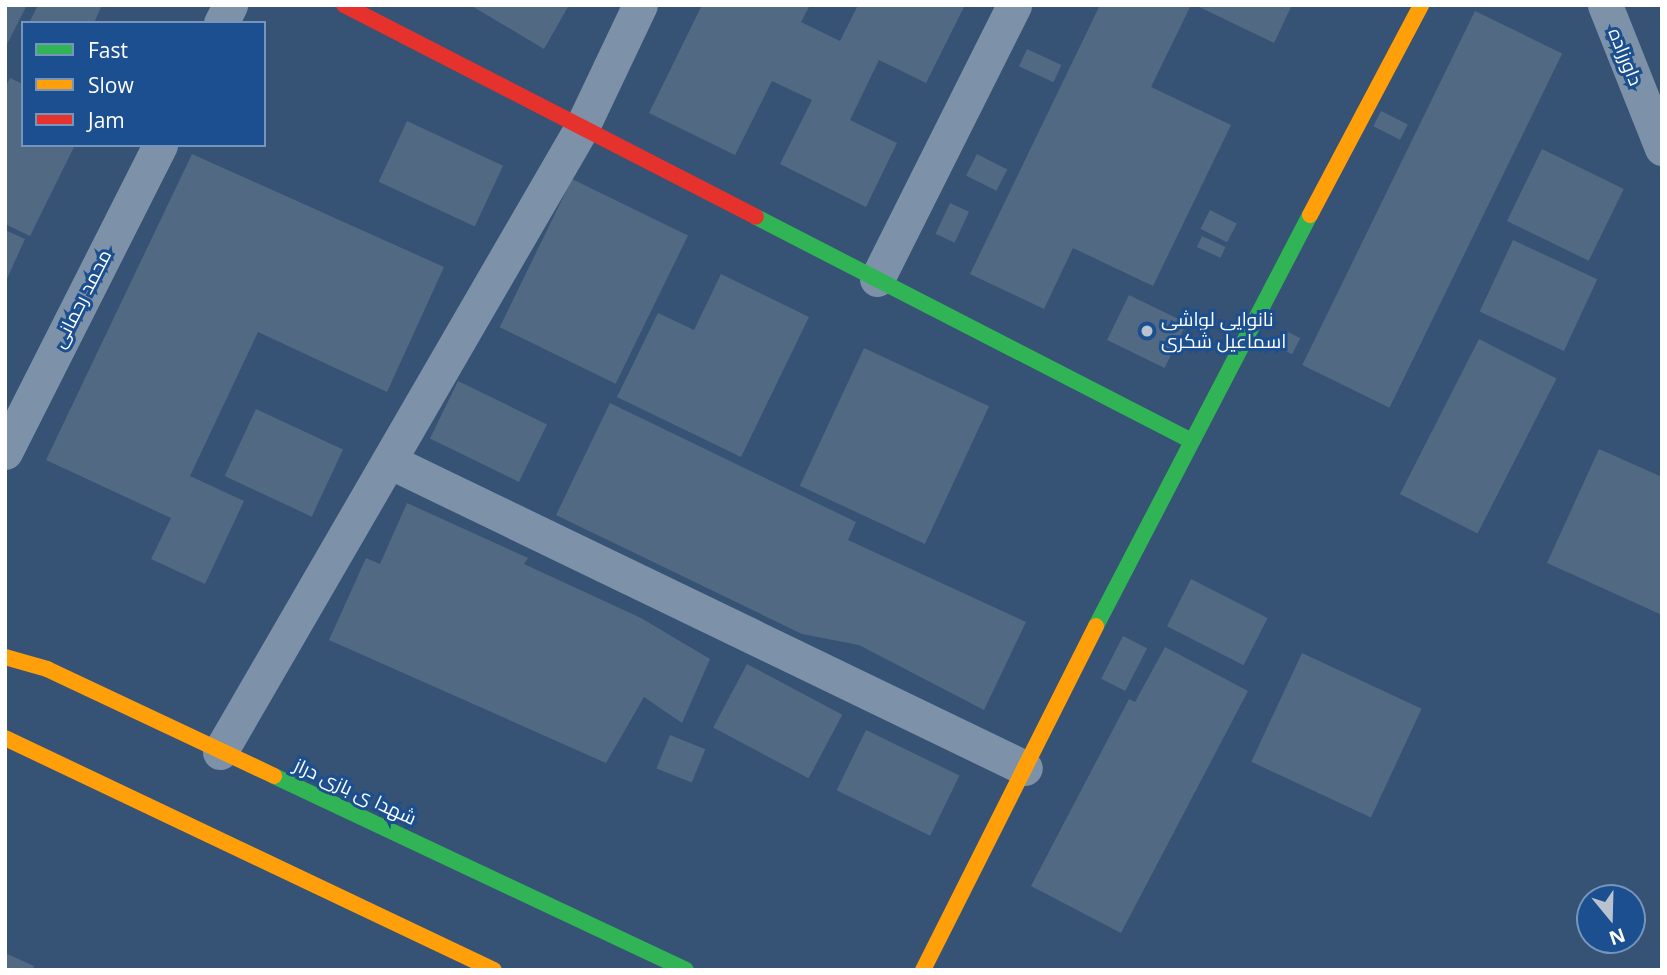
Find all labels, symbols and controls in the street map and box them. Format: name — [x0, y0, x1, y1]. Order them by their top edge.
legend — [21, 21, 266, 147]
street label: داورزاده — [1603, 25, 1647, 89]
text: Fast — [88, 36, 128, 64]
text: Slow — [88, 71, 134, 99]
text: Jam — [88, 106, 125, 134]
street label: محمد رحمانی — [47, 246, 117, 352]
place label: نانوایی لواشی اسماعیل شکری — [1161, 309, 1286, 353]
marker: نانوایی لواشی اسماعیل شکری — [1139, 323, 1155, 339]
street label: شهدا ی بازی دراز — [290, 754, 420, 830]
north arrow — [1576, 884, 1646, 954]
text: N — [1606, 922, 1629, 952]

